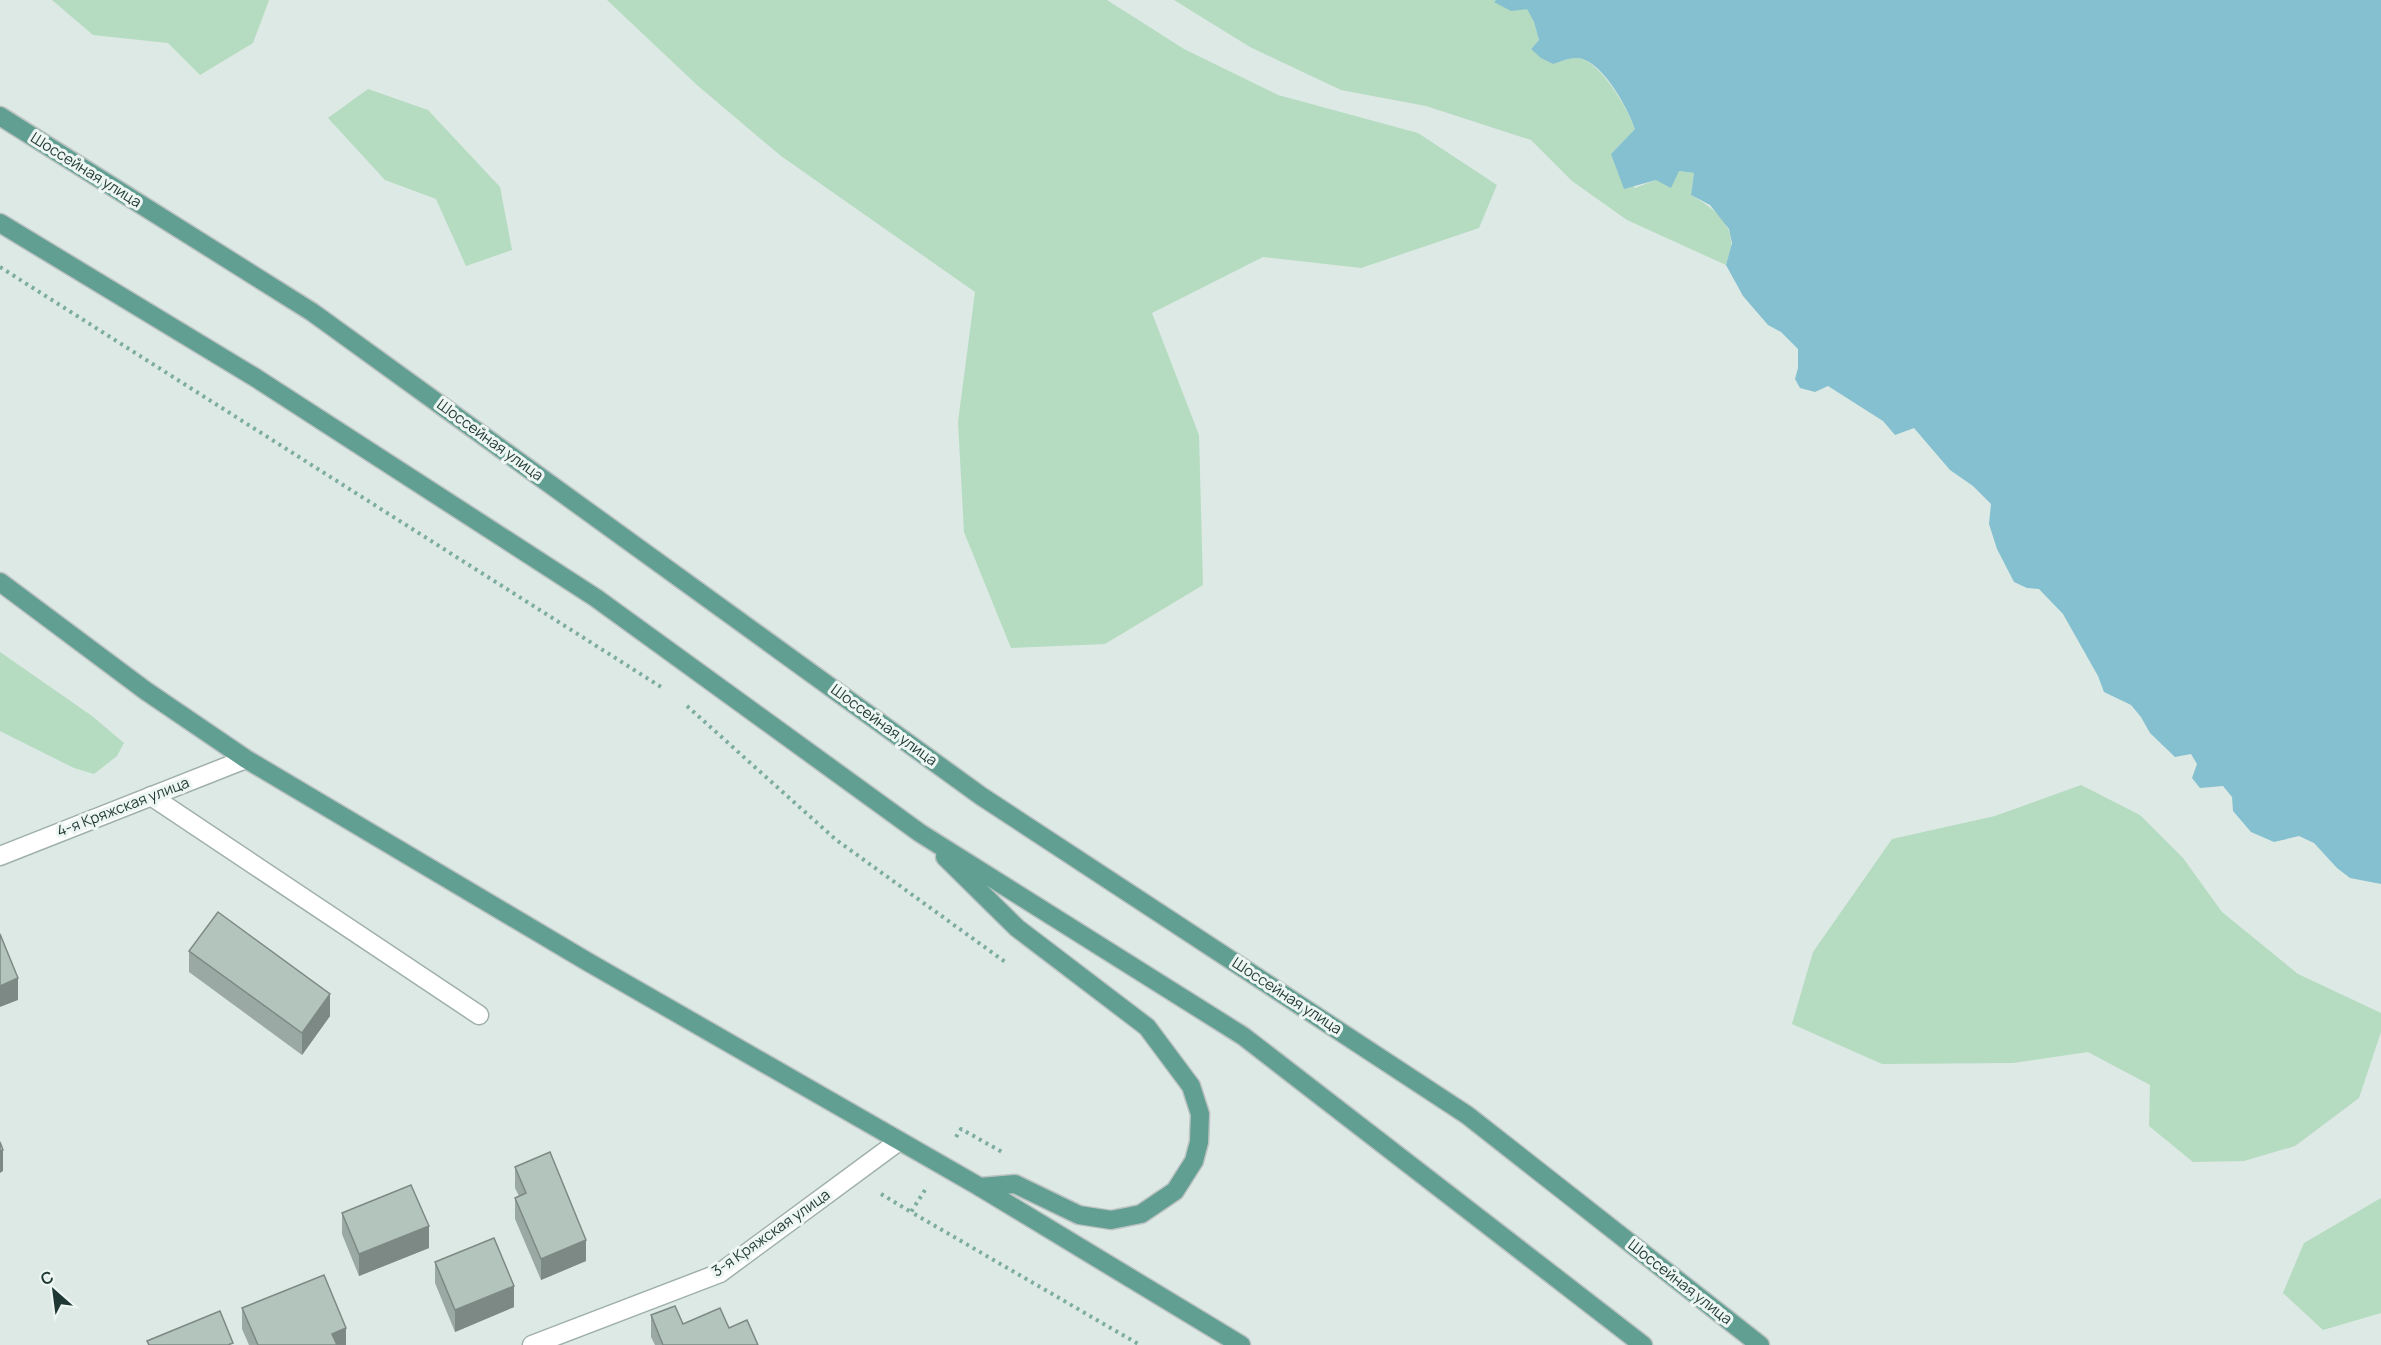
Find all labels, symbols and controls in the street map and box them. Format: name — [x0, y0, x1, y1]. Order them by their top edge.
street label: Шоссейная улица — [27, 127, 146, 212]
street label: Шоссейная улица — [433, 394, 548, 485]
street label: Шоссейная улица — [827, 679, 942, 770]
street label: 4-я Кряжская улица — [54, 772, 192, 841]
street label: Шоссейная улица — [1228, 952, 1346, 1039]
street label: 3-я Кряжская улица — [707, 1184, 834, 1281]
street label: Шоссейная улица — [1624, 1234, 1737, 1329]
north arrow — [24, 1261, 84, 1321]
text: С — [37, 1265, 57, 1290]

